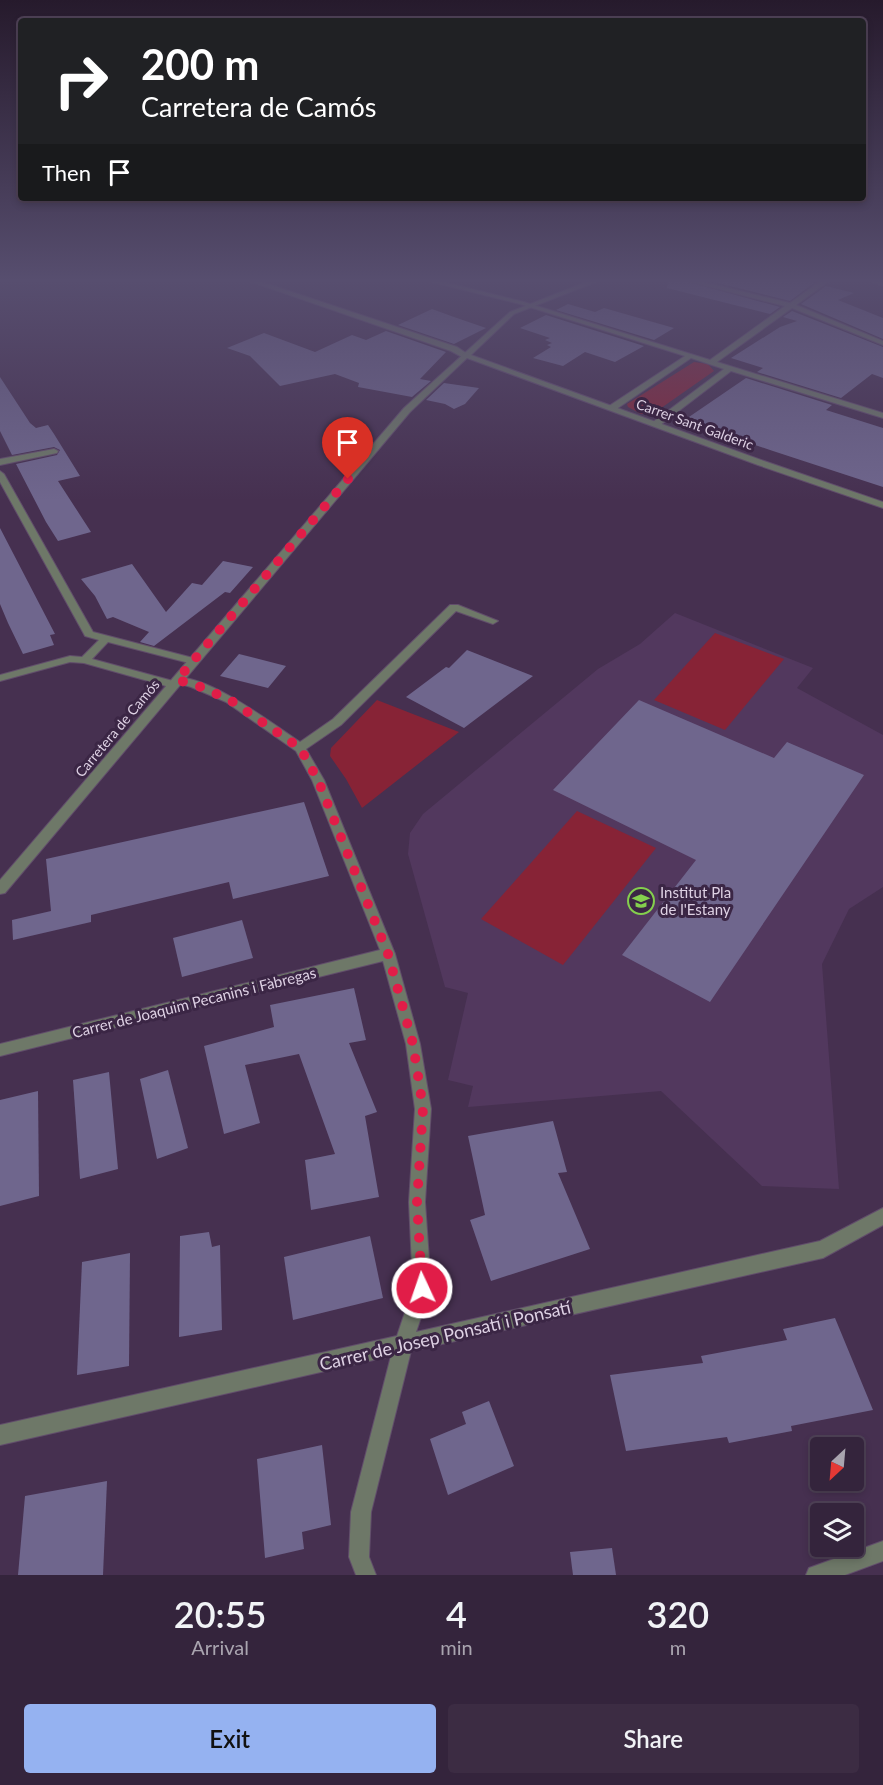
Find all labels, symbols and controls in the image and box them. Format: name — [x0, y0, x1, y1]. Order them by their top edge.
text: 200 m — [141, 39, 259, 89]
icon: right — [42, 42, 120, 120]
text: Carretera de Camós — [141, 90, 376, 123]
icon: arrive — [103, 156, 136, 189]
text: Then — [42, 159, 91, 186]
street label: Carrer Sant Galderic — [634, 395, 756, 453]
pin — [322, 417, 373, 479]
icon: arrive — [331, 426, 364, 459]
street label: Carretera de Camós — [71, 676, 163, 780]
place label: Institut Pla de l'Estany — [660, 883, 731, 918]
school or university icon: Institut Pla de l'Estany — [626, 886, 656, 916]
street label: Carrer de Joaquim Pecanins i Fàbregas — [70, 963, 318, 1041]
position arrow — [390, 1256, 454, 1320]
street label: Carrer de Josep Ponsatí i Ponsatí — [317, 1295, 574, 1375]
north arrow — [810, 1437, 864, 1491]
map controls — [810, 1437, 864, 1557]
button: layers — [810, 1503, 864, 1557]
text: 20:55 — [174, 1592, 266, 1636]
text: 4 — [446, 1592, 467, 1636]
text: 320 — [647, 1592, 709, 1636]
text: Arrival — [191, 1635, 249, 1659]
text: min — [440, 1635, 473, 1659]
text: m — [670, 1635, 686, 1659]
button: Exit — [24, 1704, 436, 1773]
button: Share — [448, 1704, 859, 1773]

